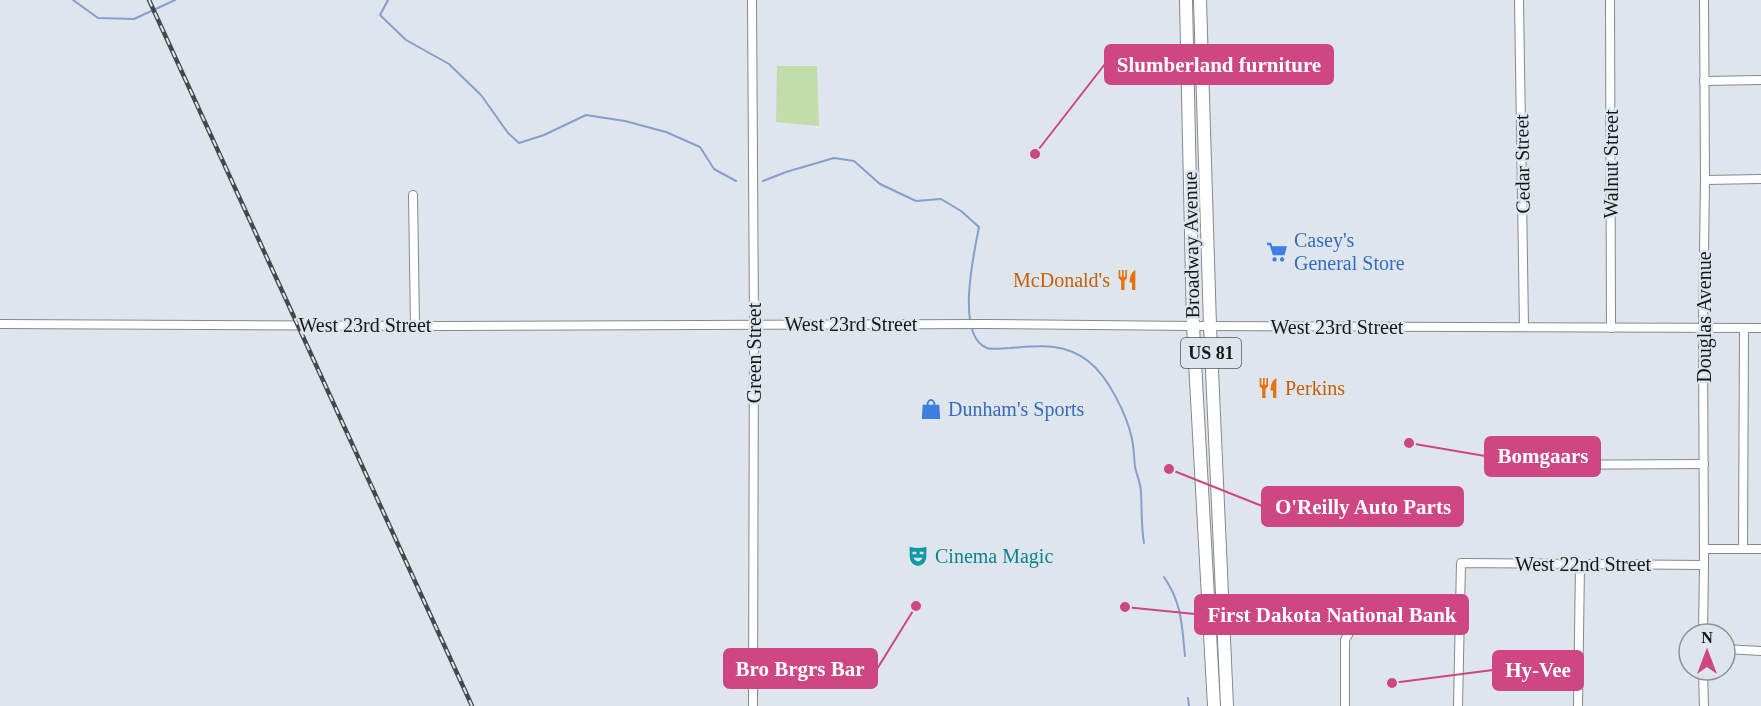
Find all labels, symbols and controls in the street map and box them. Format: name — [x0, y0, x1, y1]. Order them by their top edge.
callout: Slumberland furniture — [1105, 45, 1333, 84]
text: Slumberland furniture — [1117, 53, 1321, 77]
street label: Walnut Street — [1600, 109, 1622, 218]
street label: Cedar Street — [1510, 114, 1534, 214]
street label: Broadway Avenue — [1179, 171, 1204, 319]
place label: Casey's General Store — [1294, 229, 1405, 274]
supermarket icon: Casey's General Store — [1265, 240, 1289, 264]
street label: Douglas Avenue — [1693, 251, 1716, 383]
restaurant icon: McDonald's — [1115, 268, 1139, 292]
place label: McDonald's — [1013, 269, 1110, 291]
street label: Green Street — [743, 302, 765, 403]
street label: West 23rd Street — [785, 313, 918, 335]
street label: West 23rd Street — [299, 314, 432, 336]
street label: West 23rd Street — [1271, 316, 1404, 338]
road number: US 81 — [1181, 338, 1241, 368]
restaurant icon: Perkins — [1256, 376, 1280, 400]
place label: Perkins — [1285, 377, 1345, 399]
shop icon: Dunham's Sports — [919, 397, 943, 421]
place label: Dunham's Sports — [948, 398, 1085, 421]
callout: Bomgaars — [1485, 437, 1600, 476]
text: Bomgaars — [1498, 444, 1589, 468]
callout: O'Reilly Auto Parts — [1262, 487, 1463, 526]
text: O'Reilly Auto Parts — [1275, 495, 1451, 519]
theatre icon: Cinema Magic — [906, 544, 930, 568]
place label: Cinema Magic — [935, 545, 1053, 568]
street label: West 22nd Street — [1515, 553, 1652, 575]
callout: First Dakota National Bank — [1195, 595, 1468, 634]
text: First Dakota National Bank — [1207, 603, 1457, 627]
north arrow — [1677, 622, 1737, 682]
text: N — [1701, 629, 1713, 646]
callout: Bro Brgrs Bar — [724, 649, 877, 688]
callout: Hy-Vee — [1493, 651, 1583, 690]
text: Bro Brgrs Bar — [735, 657, 865, 681]
text: Hy-Vee — [1505, 658, 1571, 682]

